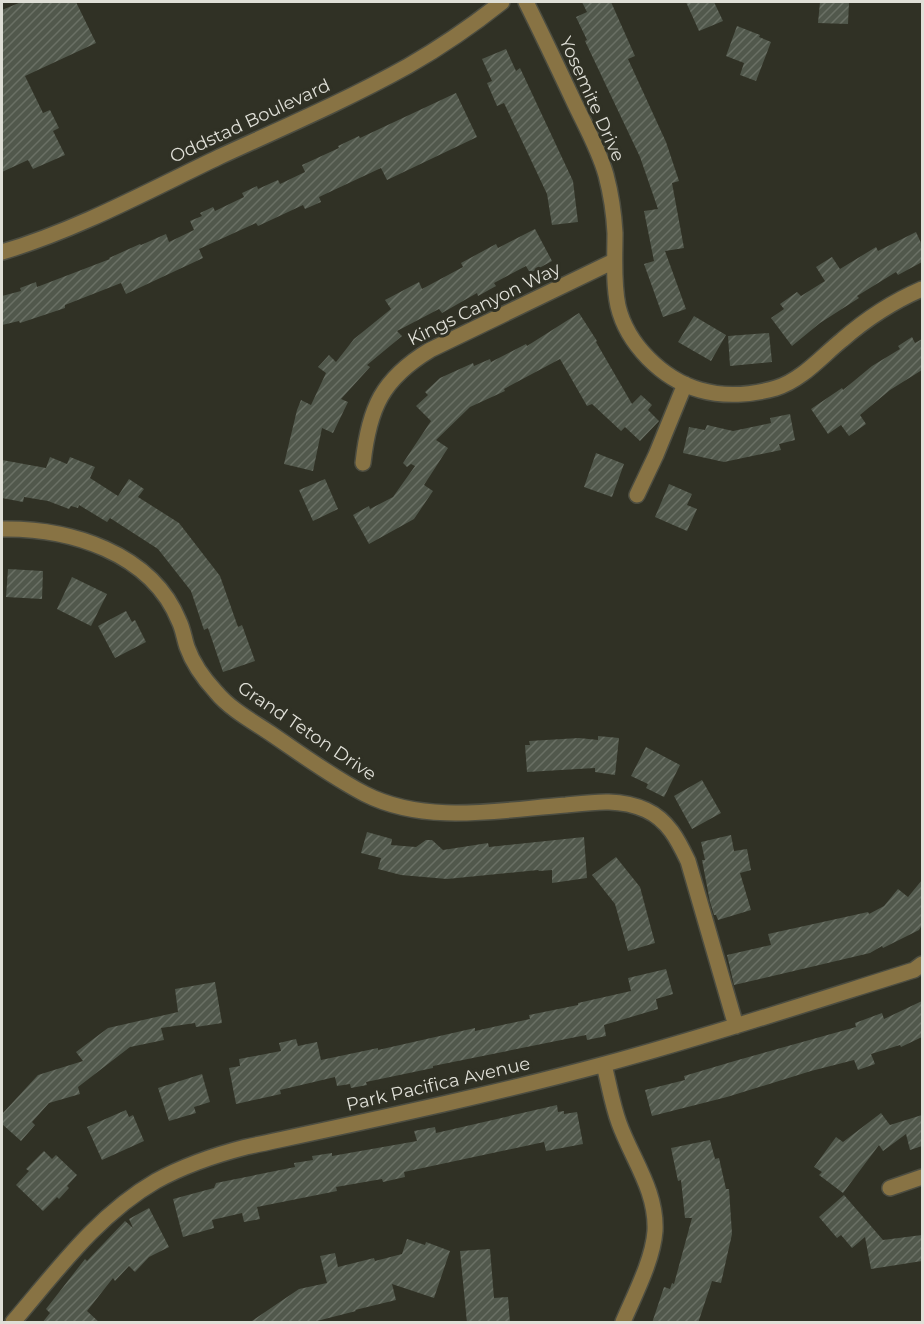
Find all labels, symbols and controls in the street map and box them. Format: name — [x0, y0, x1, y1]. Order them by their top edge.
street label: Yosemite Drive — [555, 33, 630, 165]
street label: Oddstad Boulevard — [166, 74, 334, 168]
street label: Kings Canyon Way — [404, 257, 564, 351]
street label: Grand Teton Drive — [233, 676, 381, 786]
street label: Park Pacifica Avenue — [344, 1052, 532, 1116]

